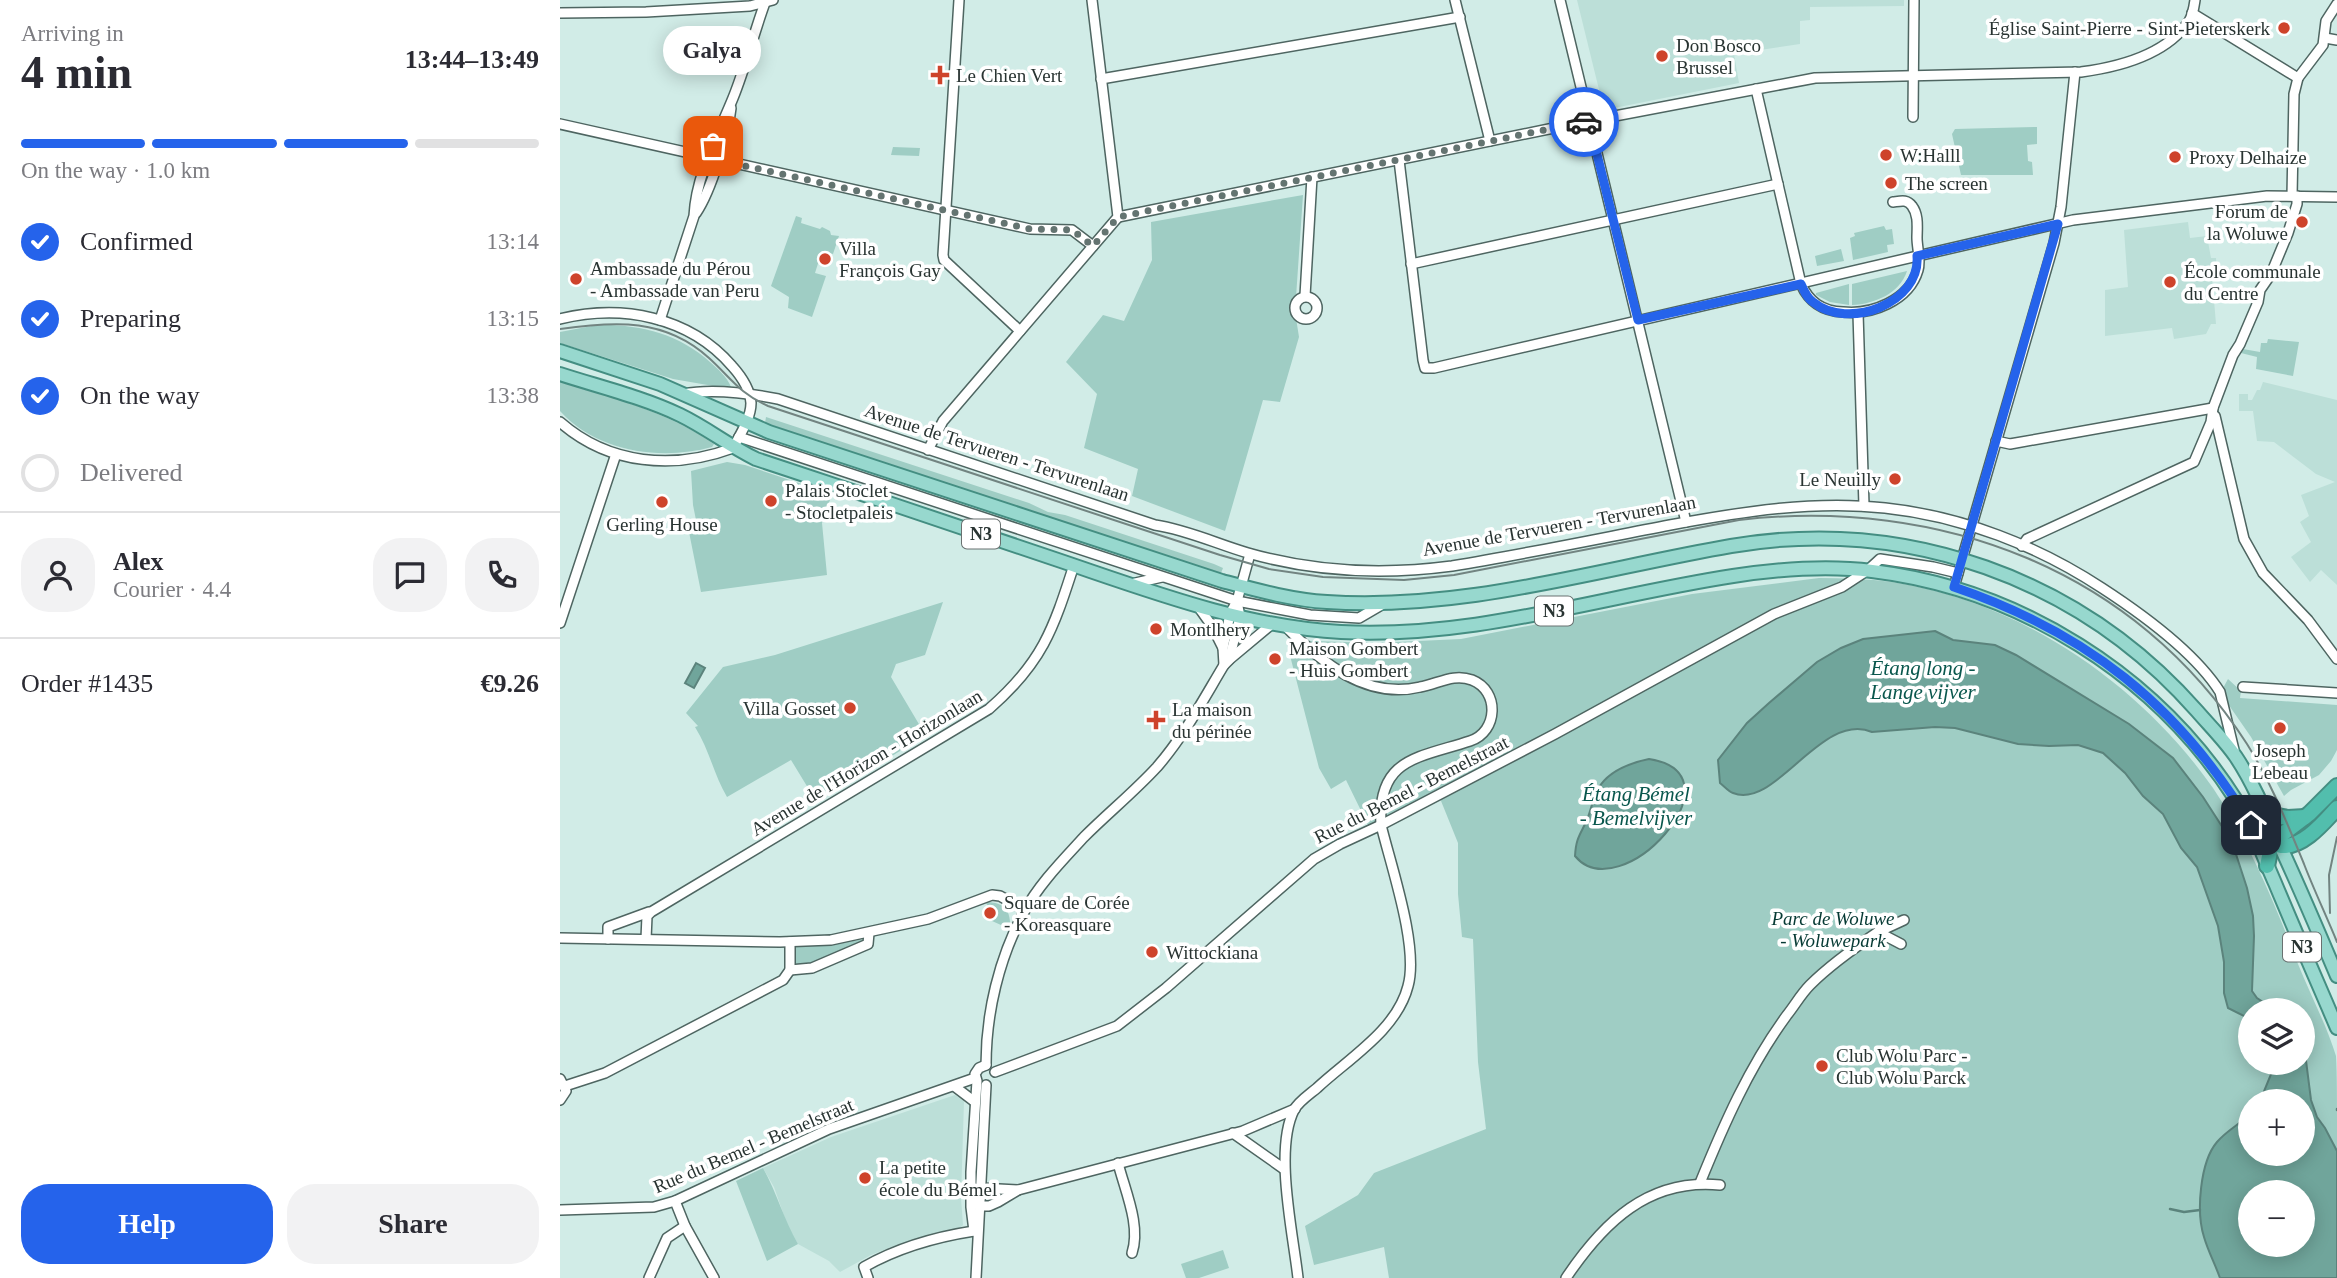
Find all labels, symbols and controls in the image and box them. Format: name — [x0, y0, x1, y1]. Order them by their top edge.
place label: Église Saint-Pierre - Sint-Pieterskerk — [1989, 18, 2270, 39]
marker: Église Saint-Pierre - Sint-Pieterskerk — [2276, 20, 2292, 36]
text: Arriving in — [21, 21, 124, 46]
callout: Galya — [664, 27, 762, 76]
place label: Don Bosco Brussel — [1676, 35, 1761, 78]
text: Galya — [683, 38, 741, 63]
text: 13:44–13:49 — [405, 45, 539, 74]
text: 4 min — [21, 47, 132, 98]
marker: Don Bosco Brussel — [1654, 48, 1670, 64]
marker: Le Chien Vert — [930, 65, 950, 85]
place label: Le Chien Vert — [956, 65, 1063, 86]
courier — [1549, 87, 1619, 157]
icon: car — [1565, 103, 1603, 141]
pin — [683, 116, 743, 176]
icon: bag — [694, 127, 732, 165]
place label: W:Halll — [1900, 145, 1961, 166]
marker: W:Halll — [1878, 147, 1894, 163]
place label: Proxy Delhaize — [2189, 147, 2307, 168]
marker: Proxy Delhaize — [2167, 149, 2183, 165]
text: On the way · 1.0 km — [21, 158, 210, 183]
place label: The screen — [1905, 173, 1988, 194]
marker: The screen — [1883, 175, 1899, 191]
place label: Forum de la Woluwe — [2207, 201, 2288, 244]
marker: Forum de la Woluwe — [2294, 214, 2310, 230]
icon: check — [21, 223, 59, 261]
text: Confirmed — [80, 227, 193, 256]
text: 13:14 — [487, 229, 539, 254]
place label: Villa François Gay — [839, 238, 941, 281]
marker: Villa François Gay — [817, 251, 833, 267]
place label: Ambassade du Pérou - Ambassade van Peru — [590, 258, 760, 301]
place label: École communale du Centre — [2184, 261, 2321, 304]
marker: Ambassade du Pérou - Ambassade van Peru — [568, 271, 584, 287]
marker: École communale du Centre — [2162, 274, 2178, 290]
icon: check — [21, 300, 59, 338]
text: Preparing — [80, 304, 181, 333]
text: 13:15 — [487, 306, 539, 331]
icon: check — [21, 377, 59, 415]
text: On the way — [80, 381, 200, 410]
text: 13:38 — [487, 383, 539, 408]
street label: Avenue de Tervueren - Tervurenlaan — [862, 400, 1132, 505]
text: Delivered — [80, 458, 183, 487]
place label: Le Neuilly — [1799, 469, 1881, 490]
marker: Le Neuilly — [1887, 471, 1903, 487]
place label: Palais Stoclet - Stocletpaleis — [785, 480, 893, 523]
street label: Avenue de Tervueren - Tervurenlaan — [1421, 491, 1698, 560]
marker: Palais Stoclet - Stocletpaleis — [763, 493, 779, 509]
marker: Gerling House — [654, 494, 670, 510]
place label: Gerling House — [606, 514, 718, 535]
road number: N3 — [962, 520, 1000, 548]
button: person — [21, 538, 95, 612]
button: chat — [373, 538, 447, 612]
button: phone — [465, 538, 539, 612]
text: Alex — [113, 547, 164, 576]
text: Courier · 4.4 — [113, 577, 231, 602]
road number: N3 — [1535, 596, 1573, 626]
place label: Montlhery — [1170, 619, 1251, 640]
marker: Montlhery — [1148, 621, 1164, 637]
place label: Maison Gombert - Huis Gombert — [1289, 638, 1419, 681]
marker: Maison Gombert - Huis Gombert — [1267, 651, 1283, 667]
water label: Étang long - Lange vijver — [1869, 656, 1977, 704]
text: Order #1435 — [21, 669, 153, 698]
text: €9.26 — [481, 669, 539, 698]
street label: Avenue de l'Horizon - Horizonlaan — [747, 685, 986, 840]
place label: Villa Gosset — [743, 698, 837, 719]
place label: La maison du périnée — [1172, 699, 1252, 742]
marker: Villa Gosset — [842, 700, 858, 716]
marker: La maison du périnée — [1146, 710, 1166, 730]
marker: Joseph Lebeau — [2272, 720, 2288, 736]
street label: Rue du Bemel - Bemelstraat — [1311, 731, 1513, 848]
place label: Joseph Lebeau — [2252, 740, 2308, 783]
water label: Étang Bémel - Bemelvijver — [1580, 782, 1693, 830]
pin — [2221, 795, 2281, 855]
icon: home — [2232, 806, 2270, 844]
place label: Square de Corée - Koreasquare — [1004, 892, 1130, 935]
marker: Square de Corée - Koreasquare — [982, 905, 998, 921]
park label: Parc de Woluwe - Woluwepark — [1770, 908, 1895, 951]
road number: N3 — [2283, 932, 2321, 962]
place label: Wittockiana — [1166, 942, 1259, 963]
marker: Wittockiana — [1144, 944, 1160, 960]
map controls — [2238, 998, 2315, 1257]
button: layers — [2238, 998, 2315, 1075]
place label: Club Wolu Parc - Club Wolu Parck — [1836, 1045, 1968, 1088]
marker: Club Wolu Parc - Club Wolu Parck — [1814, 1058, 1830, 1074]
button: + — [2238, 1089, 2315, 1166]
street label: Rue du Bemel - Bemelstraat — [650, 1093, 857, 1197]
place label: La petite école du Bémel — [879, 1157, 997, 1200]
marker: La petite école du Bémel — [857, 1170, 873, 1186]
button: − — [2238, 1180, 2315, 1257]
button: Help — [21, 1184, 273, 1264]
button: Share — [287, 1184, 539, 1264]

